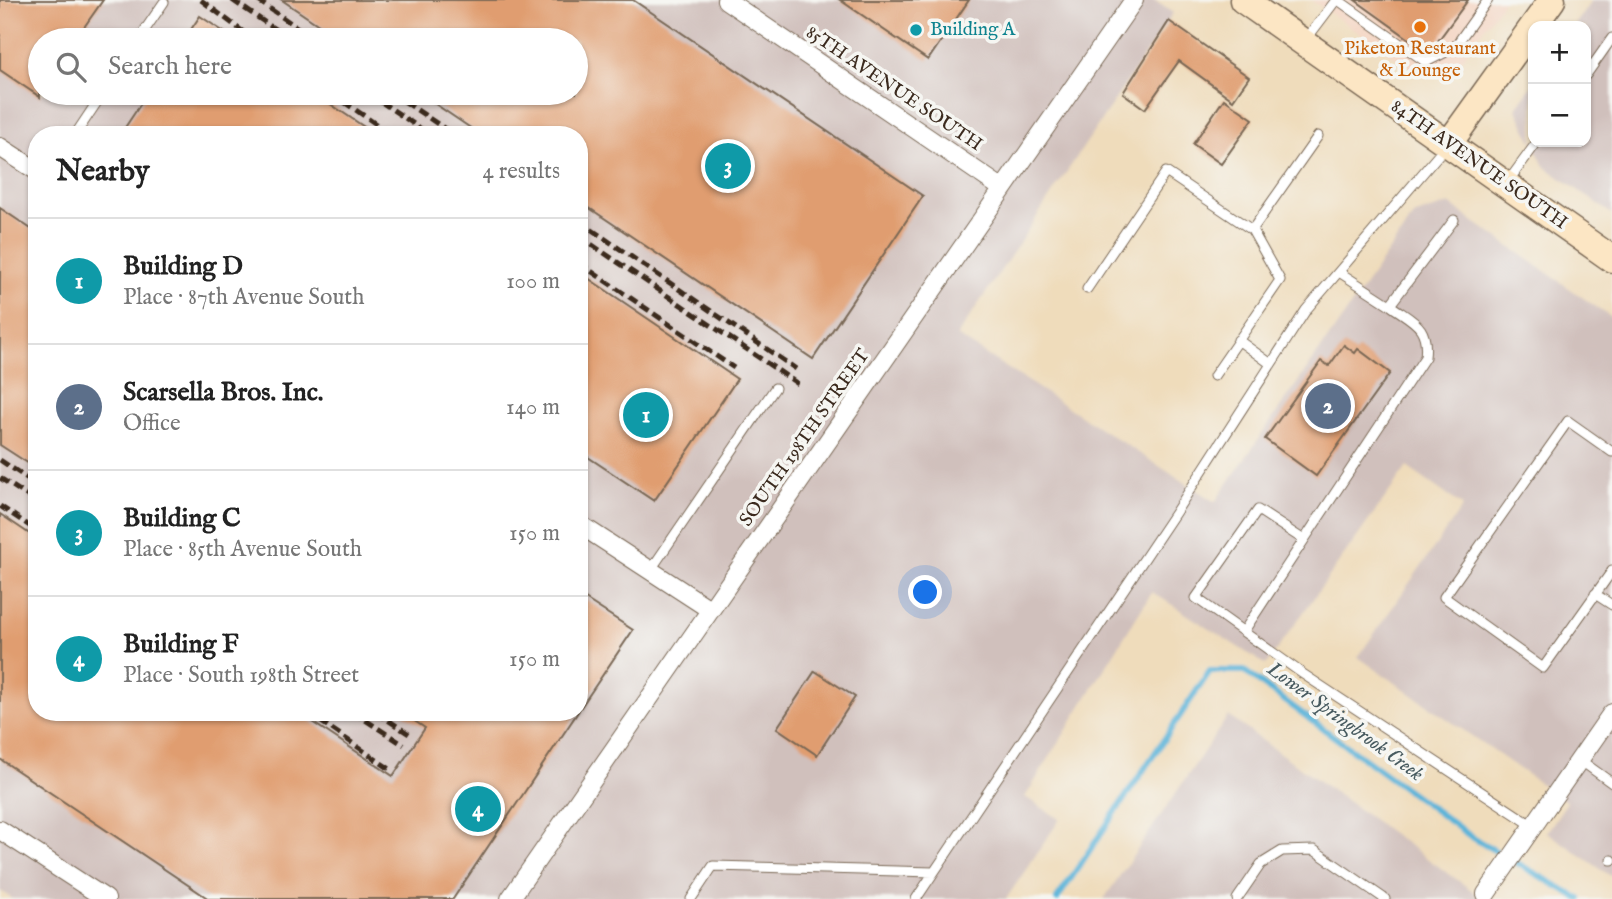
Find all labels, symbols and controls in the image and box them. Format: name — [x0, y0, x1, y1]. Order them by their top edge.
place label: Building A — [930, 18, 1016, 42]
marker: Piketon Restaurant & Lounge — [1412, 19, 1428, 35]
street label: 85TH AVENUE SOUTH — [801, 21, 987, 157]
map controls — [1528, 21, 1591, 147]
button: + — [1528, 21, 1591, 84]
marker: Building A — [908, 22, 924, 38]
search box — [28, 28, 588, 105]
place label: Piketon Restaurant & Lounge — [1344, 37, 1496, 83]
icon: search — [52, 48, 90, 86]
text: Search here — [108, 50, 232, 83]
button: − — [1528, 84, 1591, 147]
street label: 84TH AVENUE SOUTH — [1386, 95, 1572, 235]
pin: 3 — [705, 140, 751, 192]
text: Nearby — [56, 153, 149, 191]
text: 4 results — [482, 157, 560, 186]
text: Building D — [123, 250, 243, 283]
text: 1 — [75, 267, 83, 296]
text: 100 m — [506, 267, 560, 296]
text: Place · 87th Avenue South — [123, 283, 364, 312]
street label: SOUTH 198TH STREET — [735, 345, 875, 531]
text: Scarsella Bros. Inc. — [123, 376, 323, 409]
pin: 2 — [1305, 380, 1351, 432]
pin: 1 — [623, 389, 669, 441]
text: 2 — [74, 393, 84, 422]
text: 140 m — [506, 393, 560, 422]
text: Office — [123, 409, 180, 438]
text: Building C — [123, 502, 241, 535]
text: 3 — [75, 519, 83, 548]
text: 150 m — [509, 519, 560, 548]
text: Place · 85th Avenue South — [123, 535, 362, 564]
your location — [908, 575, 942, 609]
text: Building F — [123, 628, 239, 661]
text: 4 — [73, 645, 85, 674]
text: 150 m — [509, 645, 560, 674]
water label: Lower Springbrook Creek — [1261, 656, 1429, 788]
text: Place · South 198th Street — [123, 661, 359, 690]
pin: 4 — [455, 783, 501, 835]

